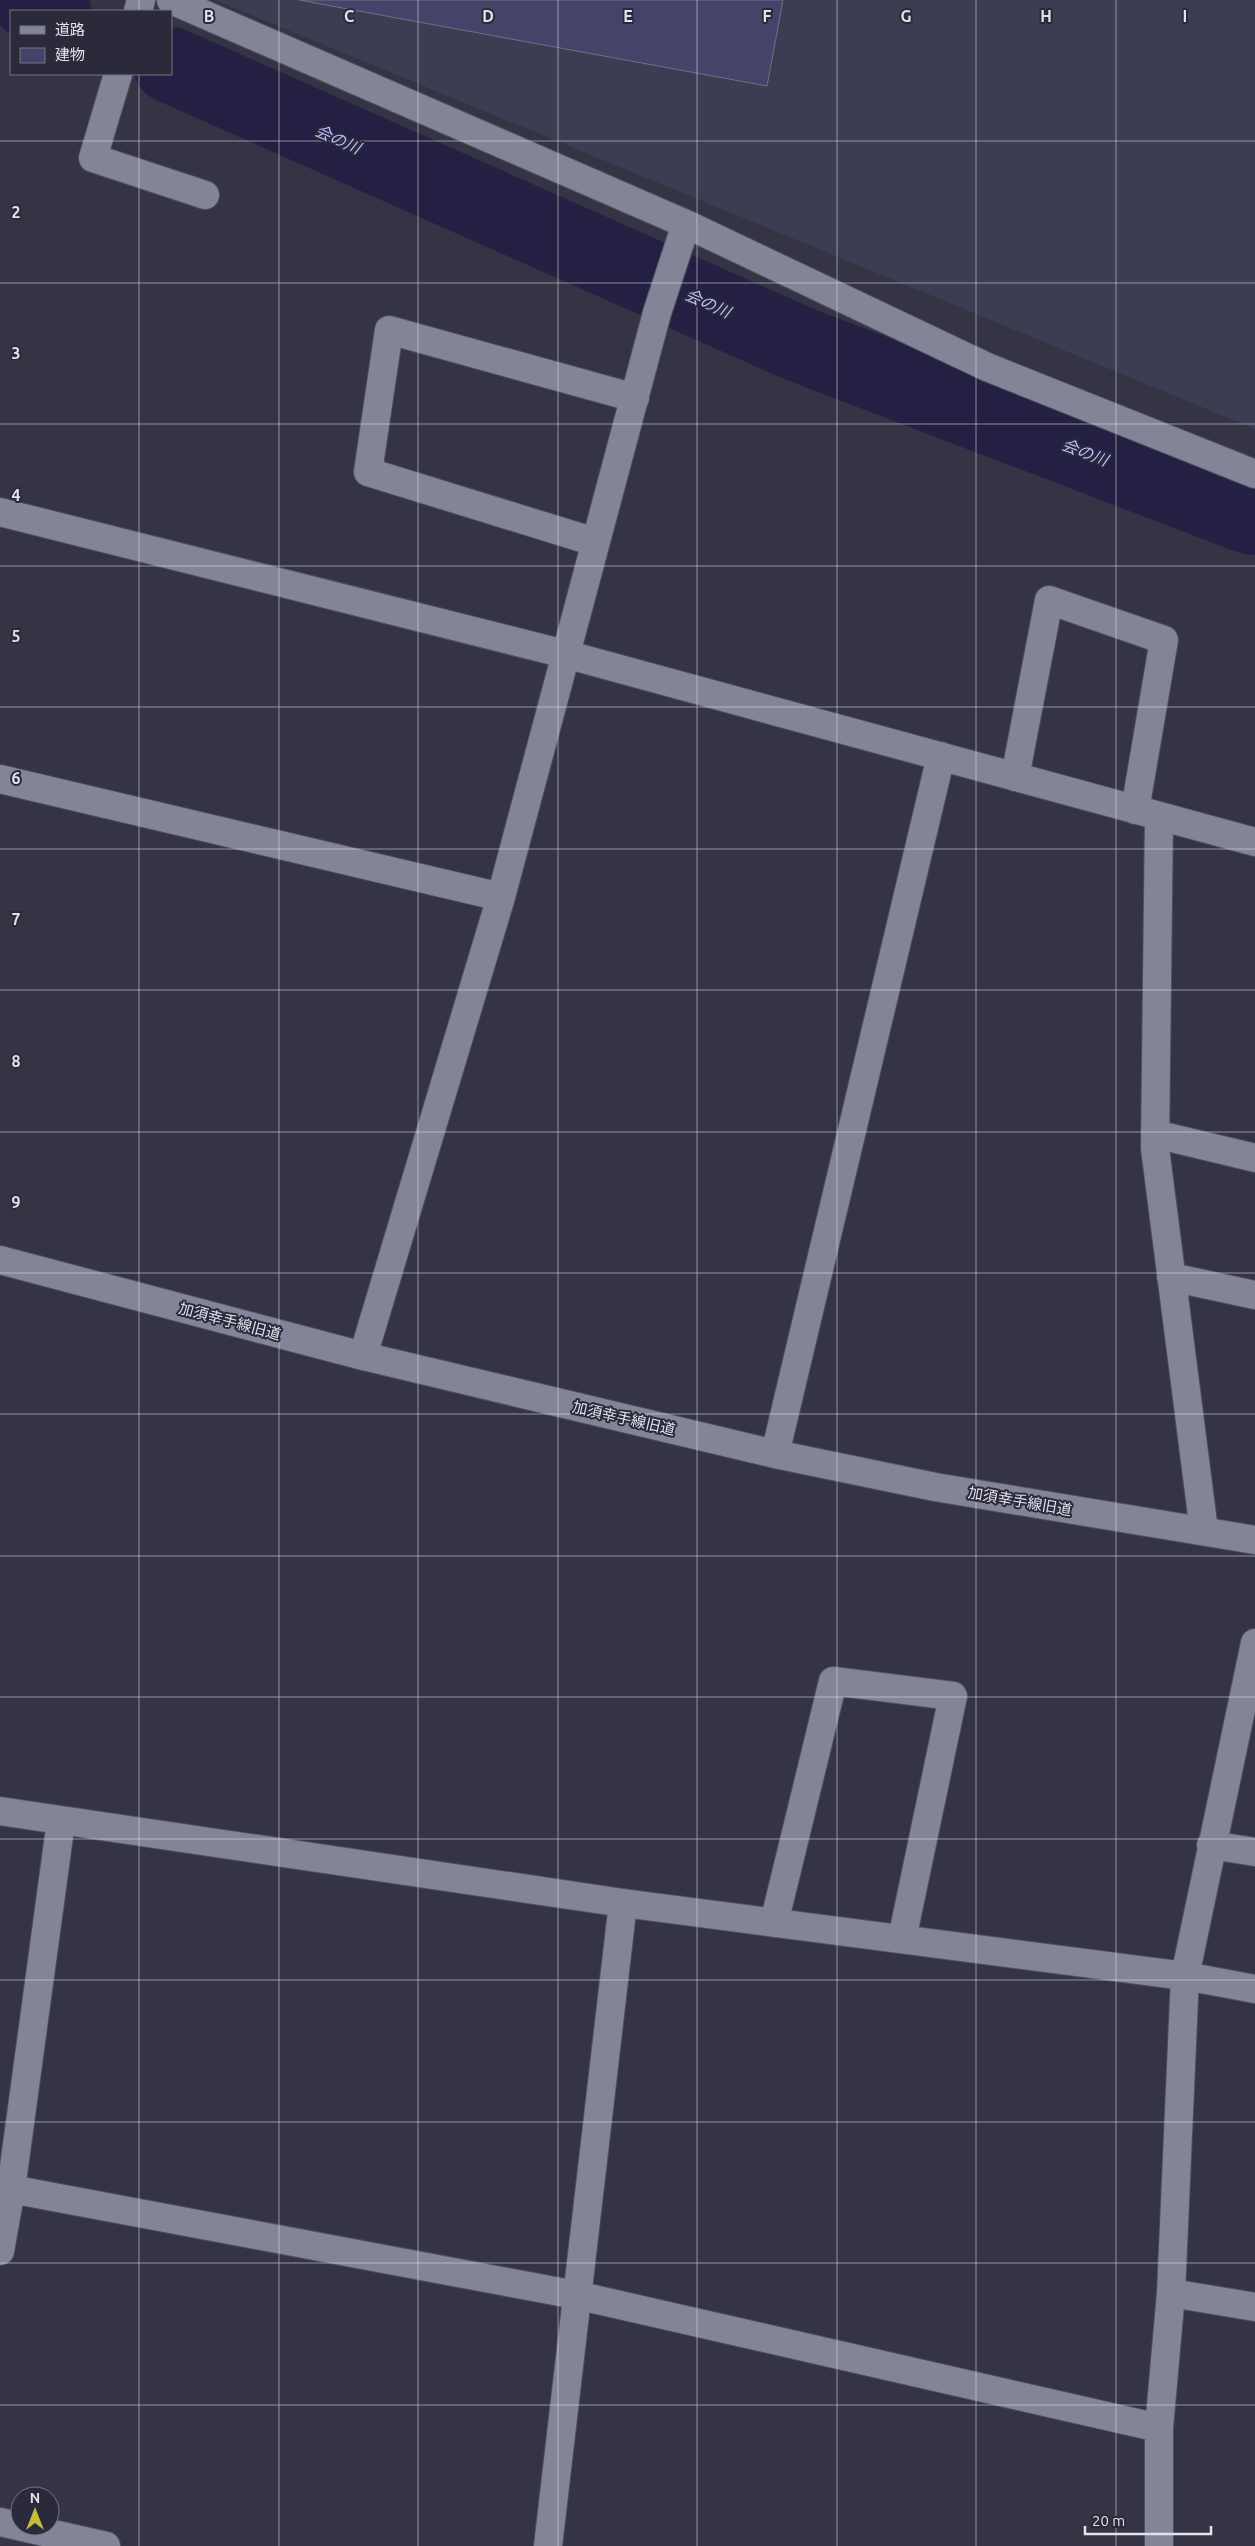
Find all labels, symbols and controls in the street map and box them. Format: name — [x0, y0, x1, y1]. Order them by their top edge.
text: B — [204, 7, 214, 25]
text: C — [344, 7, 354, 25]
text: D — [482, 7, 494, 25]
text: E — [623, 7, 633, 25]
text: F — [763, 7, 772, 25]
text: G — [900, 7, 912, 25]
text: H — [1040, 7, 1052, 25]
text: I — [1183, 7, 1187, 25]
legend — [10, 10, 172, 75]
text: 道路 — [55, 21, 85, 38]
text: 建物 — [55, 46, 85, 63]
water label: 会の川 — [312, 121, 365, 158]
text: 2 — [11, 203, 21, 221]
water label: 会の川 — [682, 285, 735, 322]
text: 3 — [11, 344, 21, 362]
water label: 会の川 — [1059, 435, 1112, 470]
text: 4 — [11, 486, 21, 504]
text: 5 — [11, 627, 21, 645]
text: 6 — [11, 769, 21, 787]
text: 7 — [11, 910, 21, 928]
text: 8 — [11, 1052, 21, 1070]
text: 9 — [11, 1193, 21, 1211]
street label: 加須幸手線旧道 — [177, 1299, 283, 1343]
street label: 加須幸手線旧道 — [571, 1398, 677, 1438]
street label: 加須幸手線旧道 — [967, 1484, 1073, 1518]
north arrow — [10, 2486, 60, 2536]
text: N — [30, 2490, 40, 2506]
scale bar — [1085, 2504, 1211, 2536]
text: 20 m — [1092, 2512, 1125, 2529]

